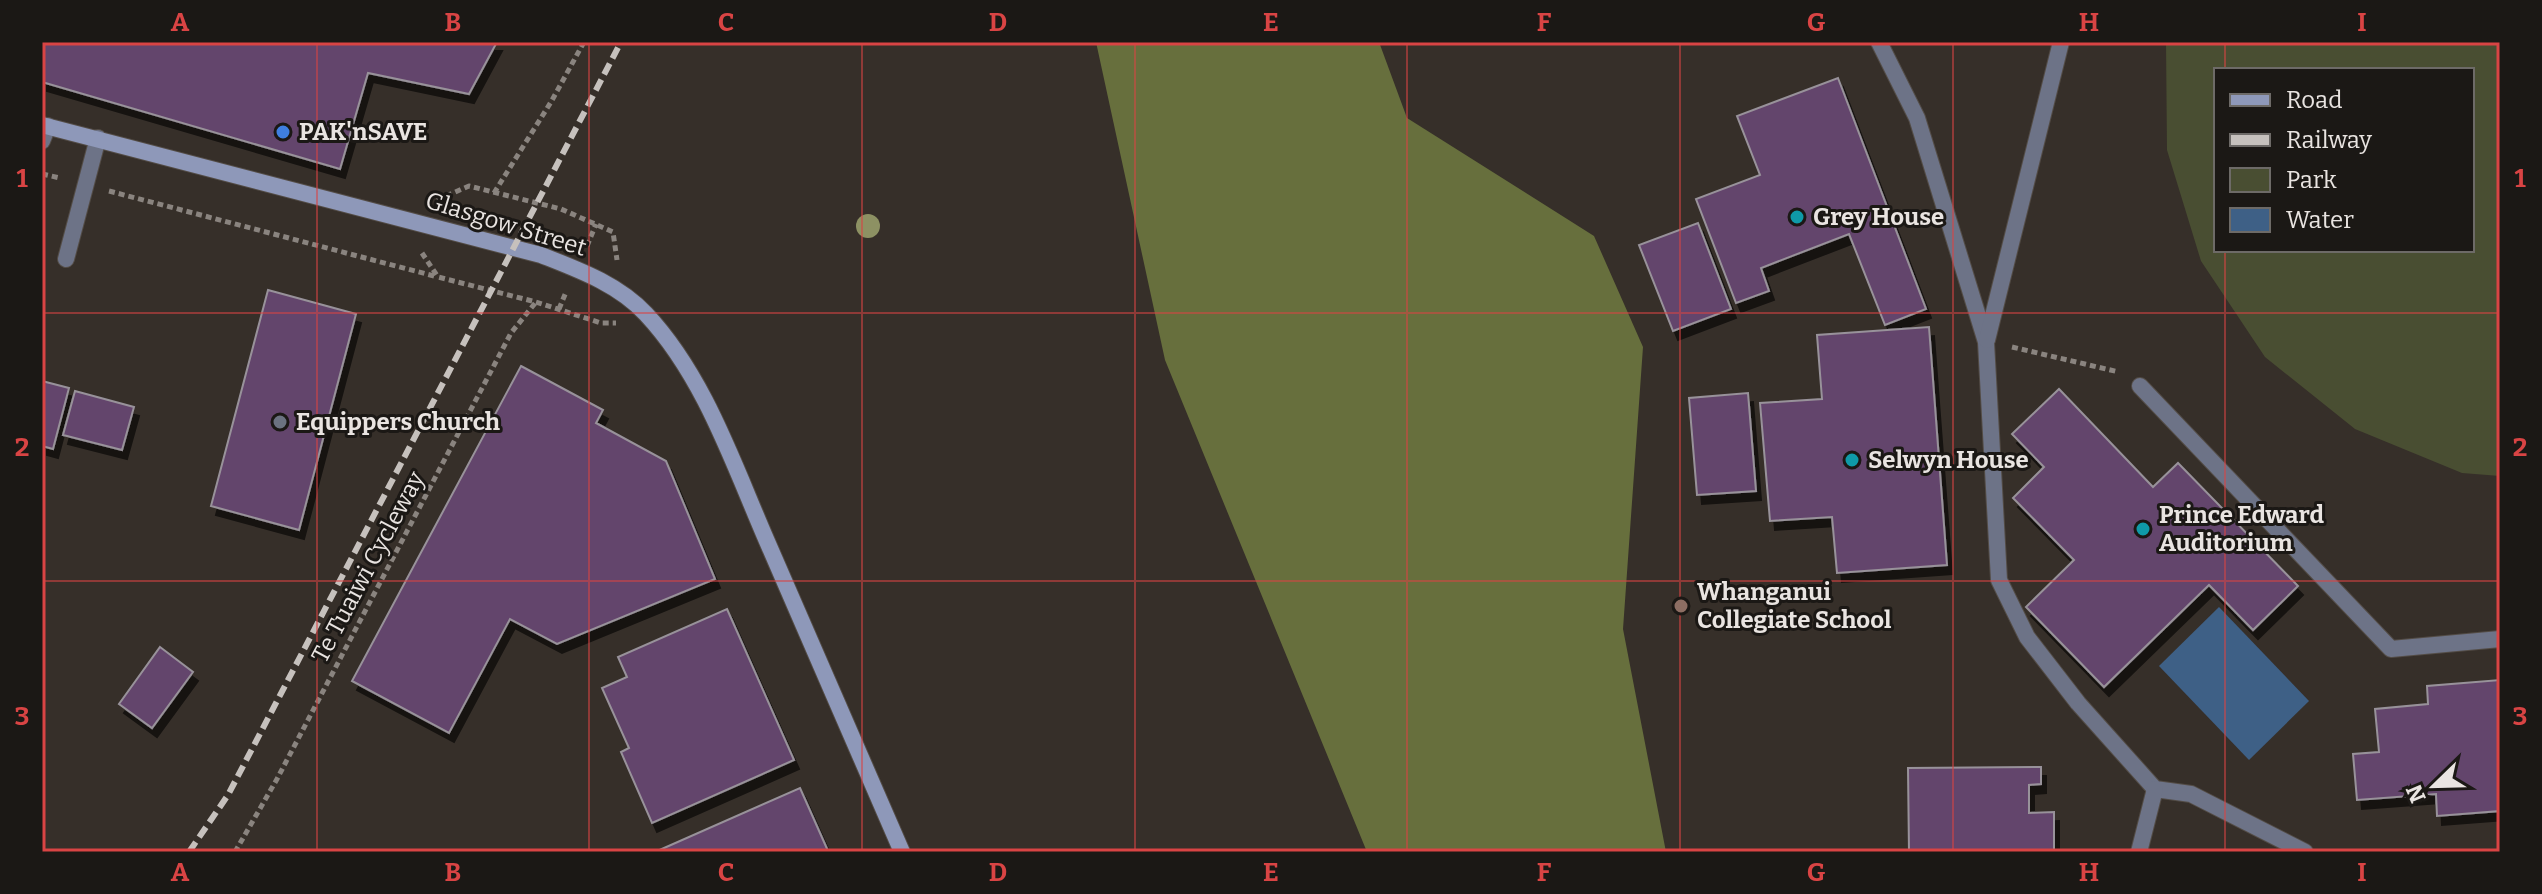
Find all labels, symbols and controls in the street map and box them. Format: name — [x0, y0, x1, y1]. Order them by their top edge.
text: A — [171, 7, 190, 38]
text: B — [445, 7, 461, 38]
text: C — [718, 7, 734, 38]
text: D — [989, 7, 1007, 38]
text: E — [1263, 7, 1279, 38]
text: F — [1537, 7, 1552, 38]
text: G — [1807, 7, 1826, 38]
text: H — [2079, 7, 2099, 38]
text: I — [2357, 7, 2367, 38]
legend — [2214, 68, 2474, 252]
text: Road — [2286, 86, 2342, 114]
place label: PAK'nSAVE — [299, 118, 427, 146]
marker: PAK'nSAVE — [274, 123, 292, 141]
text: Railway — [2286, 126, 2372, 154]
text: 1 — [16, 163, 28, 194]
text: 1 — [2514, 163, 2526, 194]
text: Park — [2286, 166, 2337, 194]
street label: Glasgow Street — [422, 186, 590, 262]
place label: Grey House — [1813, 203, 1944, 231]
text: Water — [2286, 206, 2354, 234]
marker: Grey House — [1788, 208, 1806, 226]
place label: Equippers Church — [296, 408, 500, 436]
marker: Equippers Church — [271, 413, 289, 431]
text: 2 — [15, 432, 29, 463]
text: 2 — [2513, 432, 2527, 463]
place label: Selwyn House — [1868, 446, 2029, 474]
marker: Selwyn House — [1843, 451, 1861, 469]
street label: Te Tuaiwi Cycleway — [306, 466, 430, 667]
place label: Prince Edward Auditorium — [2159, 501, 2324, 557]
marker: Prince Edward Auditorium — [2134, 520, 2152, 538]
place label: Whanganui Collegiate School — [1697, 578, 1892, 634]
marker: Whanganui Collegiate School — [1672, 597, 1690, 615]
text: 3 — [15, 701, 29, 732]
text: 3 — [2513, 701, 2527, 732]
north arrow — [2394, 746, 2474, 826]
text: N — [2400, 781, 2432, 807]
text: A — [171, 857, 190, 888]
text: B — [445, 857, 461, 888]
text: C — [718, 857, 734, 888]
text: D — [989, 857, 1007, 888]
text: E — [1263, 857, 1279, 888]
text: F — [1537, 857, 1552, 888]
text: G — [1807, 857, 1826, 888]
text: H — [2079, 857, 2099, 888]
text: I — [2357, 857, 2367, 888]

